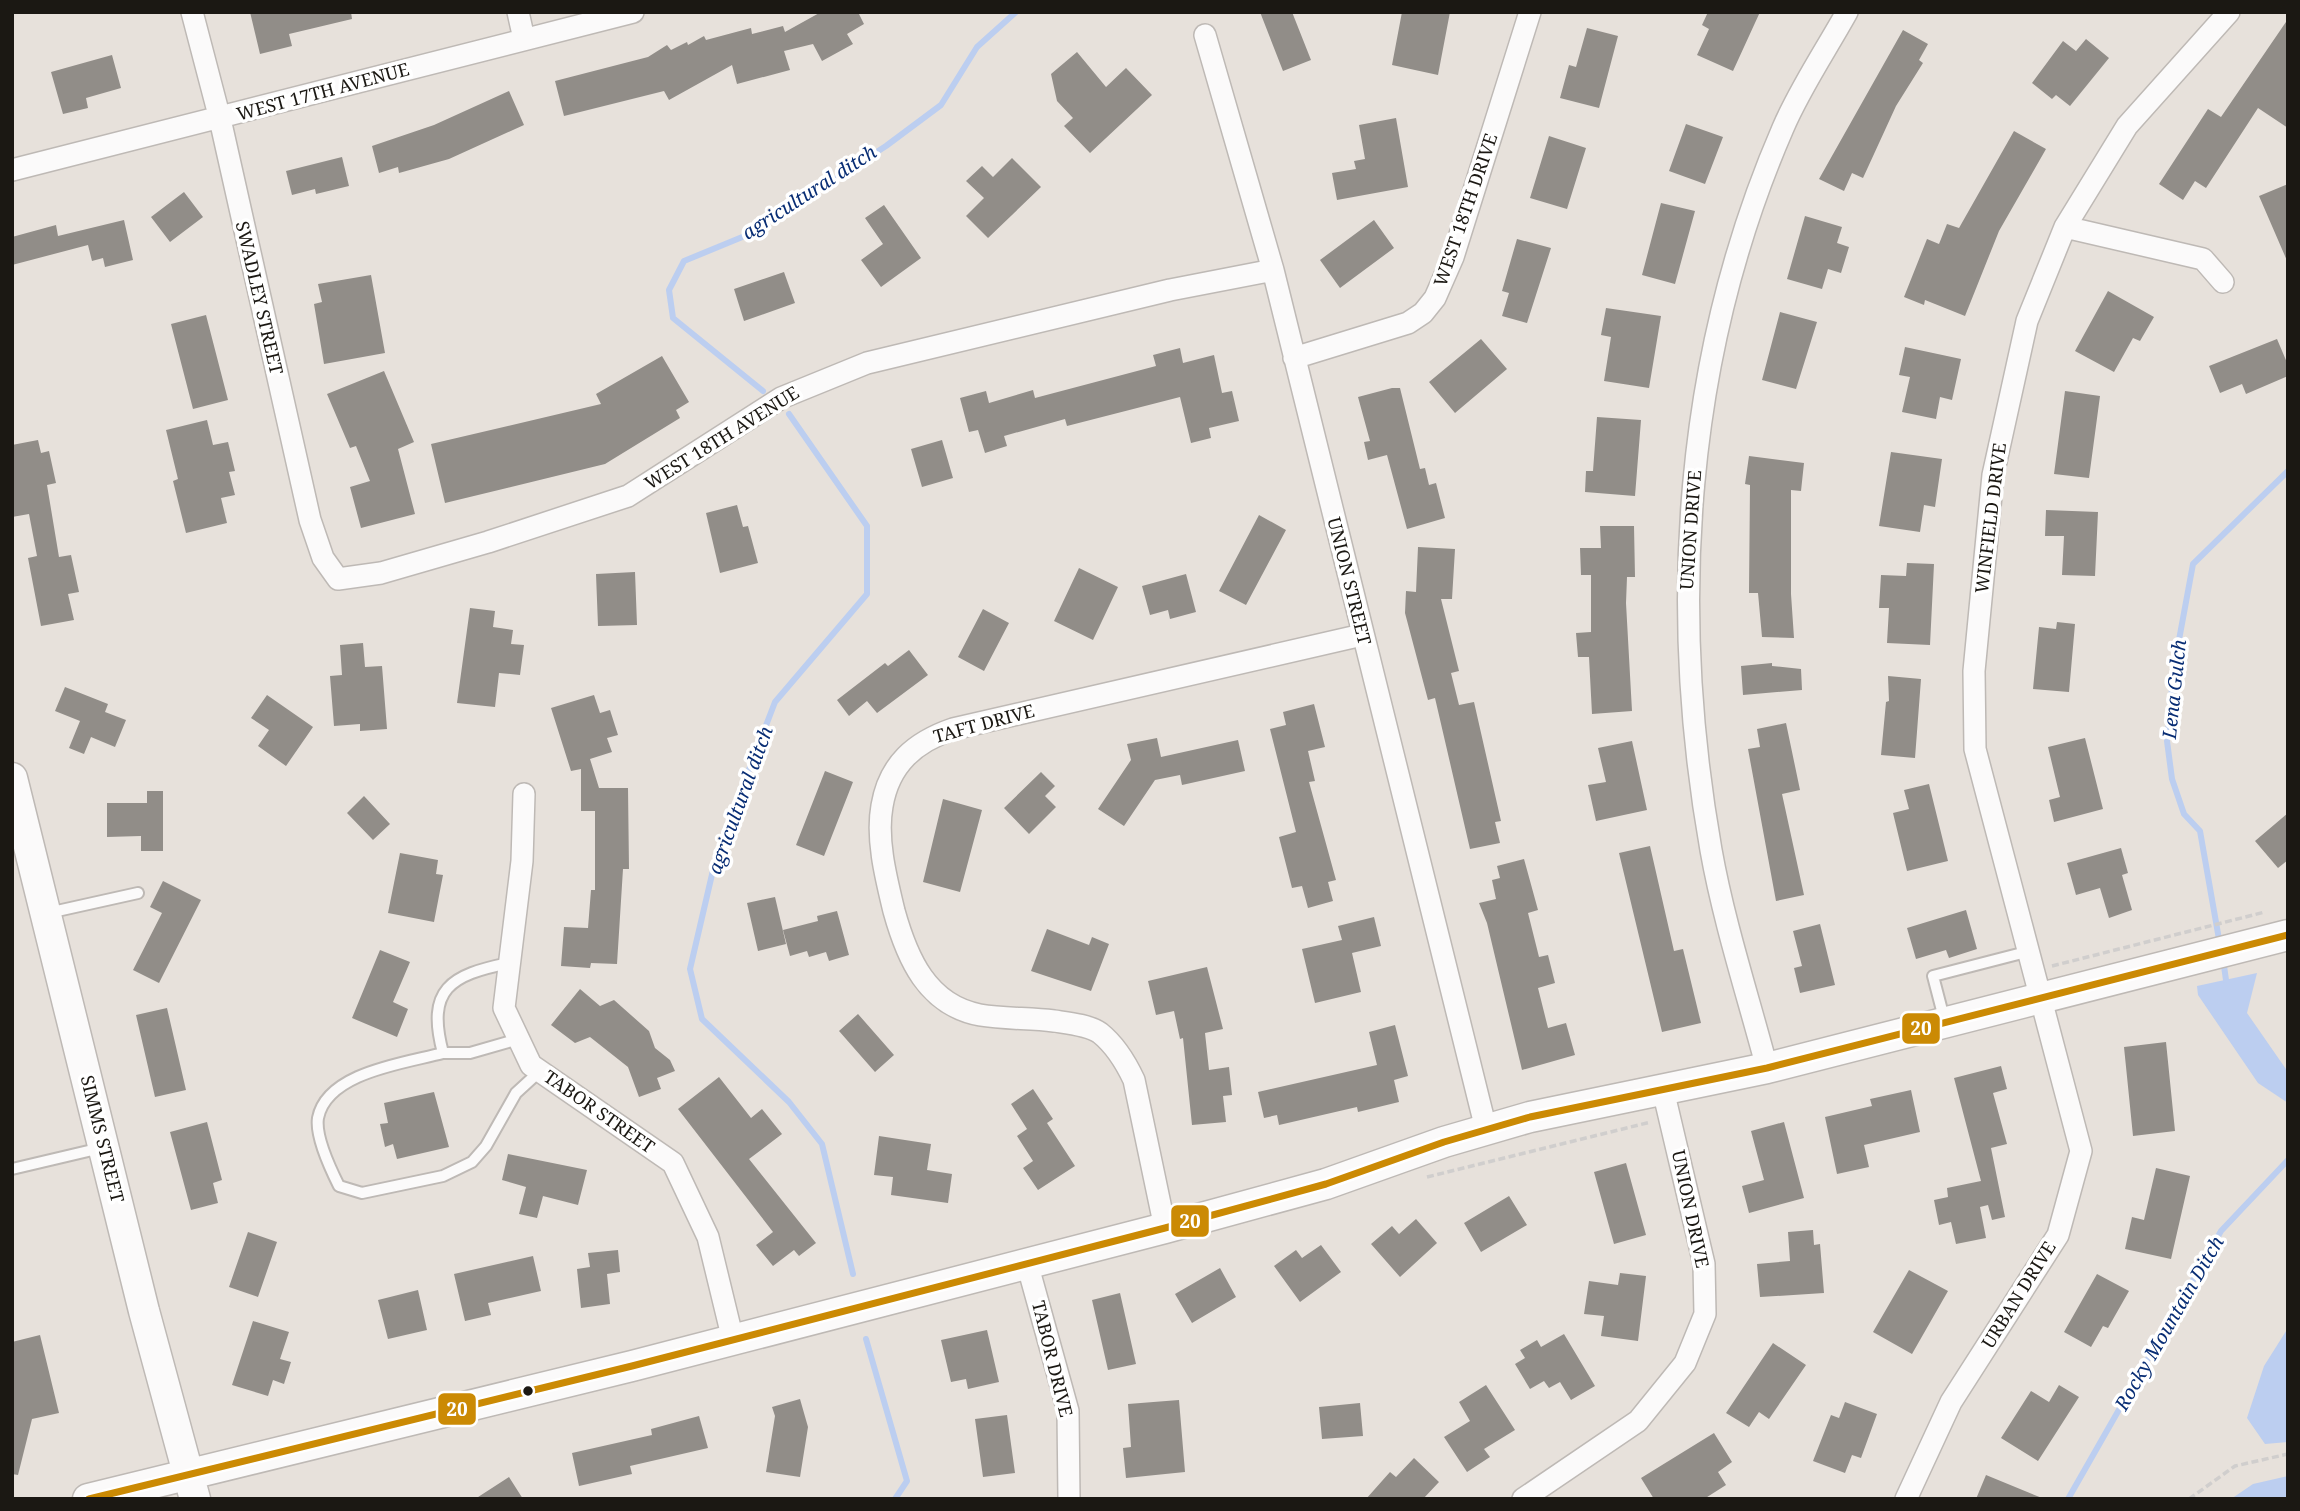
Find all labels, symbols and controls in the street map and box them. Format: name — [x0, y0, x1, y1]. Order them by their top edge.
street label: WEST 17TH AVENUE — [234, 56, 412, 126]
street label: WEST 18TH DRIVE — [1428, 130, 1502, 289]
water label: agricultural ditch — [737, 138, 882, 245]
street label: SWADLEY STREET — [231, 219, 289, 377]
street label: WEST 18TH AVENUE — [640, 380, 803, 494]
street label: WINFIELD DRIVE — [1969, 441, 2011, 595]
street label: UNION DRIVE — [1674, 469, 1706, 591]
street label: UNION STREET — [1323, 514, 1377, 647]
water label: Lena Gulch — [2156, 637, 2192, 741]
street label: TAFT DRIVE — [930, 698, 1037, 748]
water label: agricultural ditch — [701, 722, 779, 878]
line badge: 20 — [1901, 1012, 1941, 1045]
text: 20 — [1910, 1015, 1932, 1041]
street label: TABOR STREET — [539, 1064, 660, 1158]
street label: SIMMS STREET — [76, 1073, 130, 1205]
street label: UNION DRIVE — [1667, 1148, 1715, 1270]
line badge: 20 — [1170, 1204, 1210, 1238]
text: 20 — [1179, 1208, 1201, 1234]
water label: Rocky Mountain Ditch — [2108, 1231, 2230, 1416]
street label: URBAN DRIVE — [1976, 1236, 2061, 1353]
street label: TABOR DRIVE — [1027, 1298, 1079, 1419]
unlabelled marker — [521, 1384, 535, 1398]
line badge: 20 — [437, 1392, 477, 1426]
text: 20 — [446, 1396, 468, 1422]

